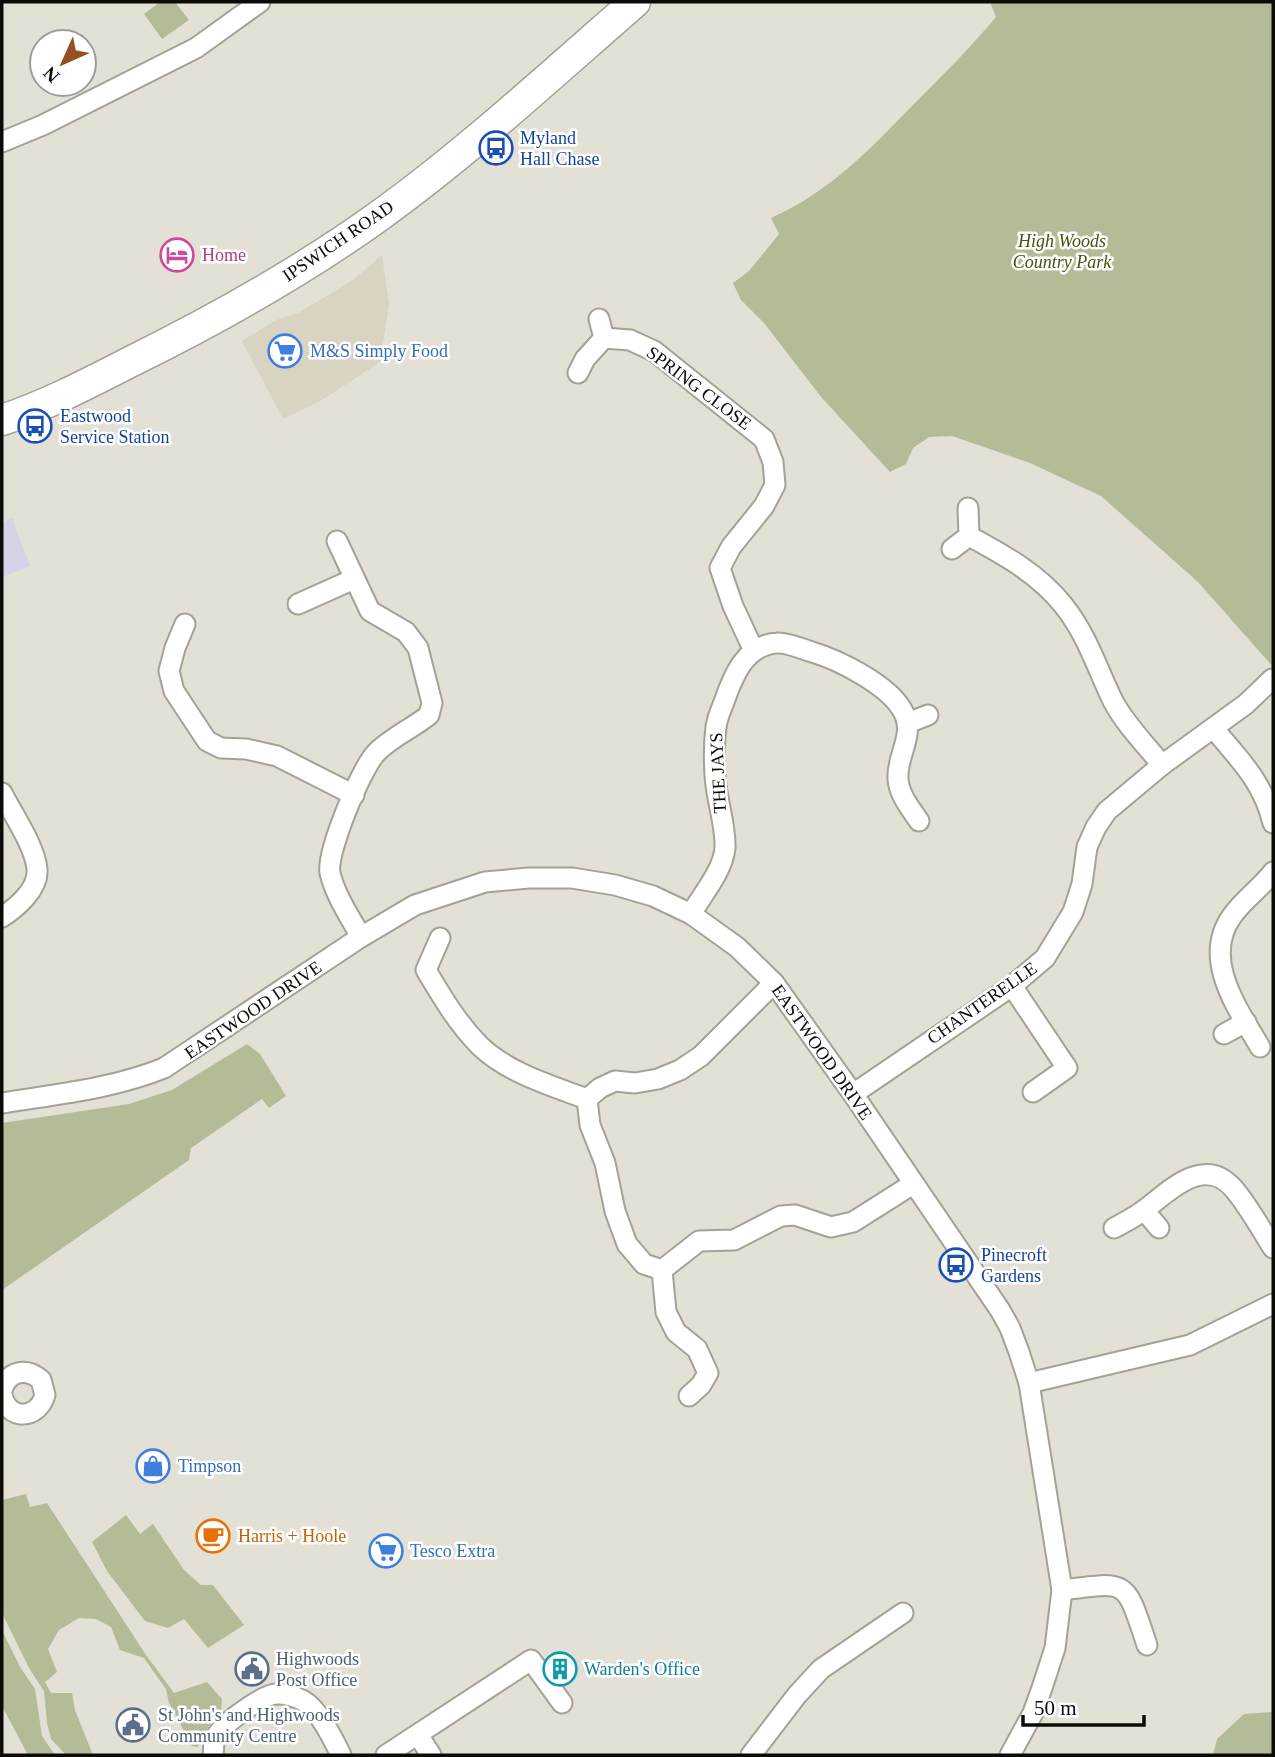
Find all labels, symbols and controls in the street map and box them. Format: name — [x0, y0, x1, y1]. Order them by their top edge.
north arrow — [28, 28, 98, 98]
text: N — [39, 62, 64, 87]
place label: Myland Hall Chase — [520, 128, 599, 169]
bus stop icon: Myland Hall Chase — [477, 129, 515, 167]
street label: IPSWICH ROAD — [279, 196, 397, 286]
park label: High Woods Country Park — [1013, 231, 1112, 272]
hotel icon: Home — [158, 236, 196, 274]
place label: Home — [202, 245, 246, 265]
supermarket icon: M&S Simply Food — [266, 332, 304, 370]
place label: M&S Simply Food — [310, 341, 448, 361]
street label: SPRING CLOSE — [643, 342, 755, 434]
place label: Eastwood Service Station — [60, 406, 169, 447]
bus stop icon: Eastwood Service Station — [16, 407, 54, 445]
street label: THE JAYS — [706, 732, 730, 814]
street label: EASTWOOD DRIVE — [181, 957, 325, 1063]
street label: CHANTERELLE — [923, 958, 1041, 1048]
street label: EASTWOOD DRIVE — [768, 981, 876, 1123]
place label: Pinecroft Gardens — [981, 1245, 1047, 1286]
bus stop icon: Pinecroft Gardens — [937, 1246, 975, 1284]
shop icon: Timpson — [134, 1447, 172, 1485]
place label: Timpson — [178, 1456, 241, 1476]
cafe icon: Harris + Hoole — [194, 1517, 232, 1555]
place label: Harris + Hoole — [238, 1526, 346, 1546]
supermarket icon: Tesco Extra — [367, 1532, 405, 1570]
place label: Tesco Extra — [410, 1541, 495, 1561]
place label: Highwoods Post Office — [276, 1649, 359, 1690]
public building icon: Highwoods Post Office — [233, 1650, 271, 1688]
building icon: Warden's Office — [541, 1650, 579, 1688]
place label: Warden's Office — [584, 1659, 700, 1679]
scale bar — [1023, 1684, 1144, 1728]
text: 50 m — [1034, 1696, 1077, 1720]
place label: St John's and Highwoods Community Centre — [158, 1705, 340, 1746]
public building icon: St John's and Highwoods Community Centre — [114, 1706, 152, 1744]

